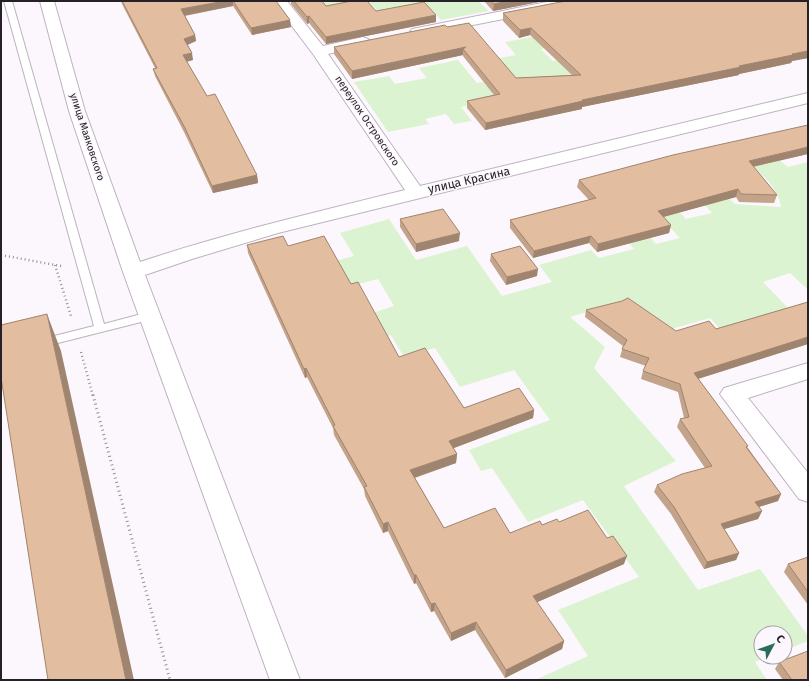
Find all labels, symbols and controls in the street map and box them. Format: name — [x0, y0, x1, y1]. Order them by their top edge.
street label: переулок Островского — [332, 74, 402, 168]
street label: улица Маяковского — [67, 92, 107, 182]
street label: улица Красина — [427, 164, 511, 196]
north arrow — [753, 625, 793, 665]
text: С — [773, 632, 788, 646]

